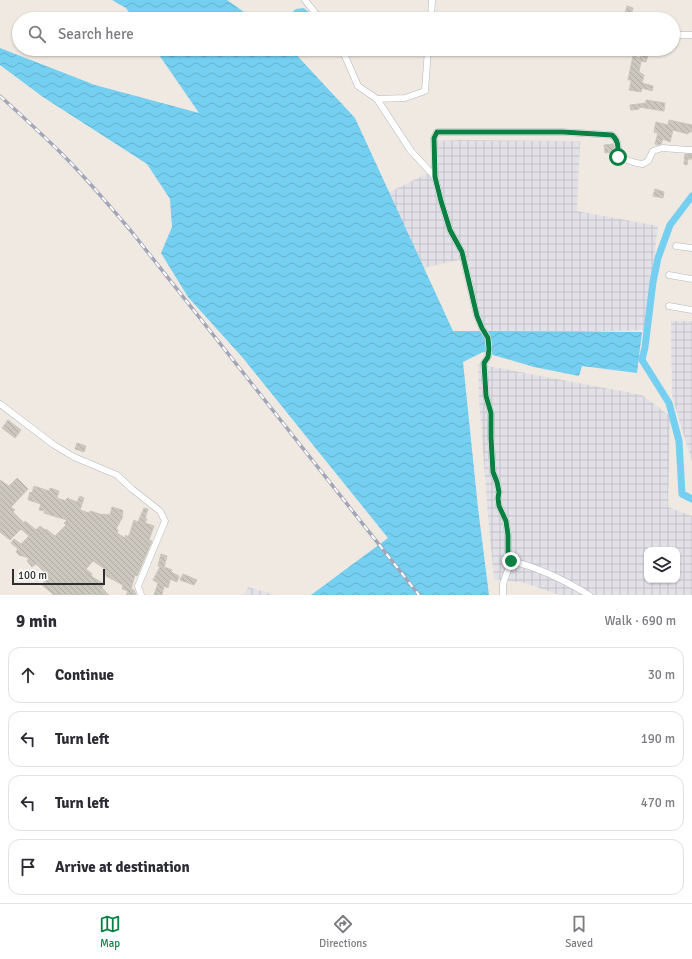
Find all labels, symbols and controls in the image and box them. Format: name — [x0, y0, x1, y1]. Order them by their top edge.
search box — [12, 12, 680, 56]
icon: search — [26, 23, 48, 45]
text: Search here — [58, 25, 134, 43]
route start — [609, 148, 627, 166]
map controls — [644, 547, 680, 583]
button: layers — [644, 547, 680, 583]
route end — [502, 552, 520, 570]
scale bar — [12, 567, 105, 586]
text: 100 m — [18, 569, 47, 582]
text: 9 min — [16, 611, 57, 632]
text: Walk · 690 m — [605, 613, 676, 629]
icon: ahead — [17, 664, 39, 686]
text: Continue — [55, 666, 114, 684]
text: 30 m — [648, 667, 675, 683]
icon: left — [17, 728, 39, 750]
text: Turn left — [55, 730, 109, 748]
text: 190 m — [641, 731, 675, 747]
icon: left — [17, 792, 39, 814]
text: Turn left — [55, 794, 109, 812]
text: 470 m — [641, 795, 675, 811]
icon: arrive — [17, 856, 39, 878]
text: Arrive at destination — [55, 858, 190, 876]
tab: Map — [99, 913, 121, 950]
tab: Directions — [319, 913, 367, 950]
tab: Saved — [565, 913, 593, 950]

